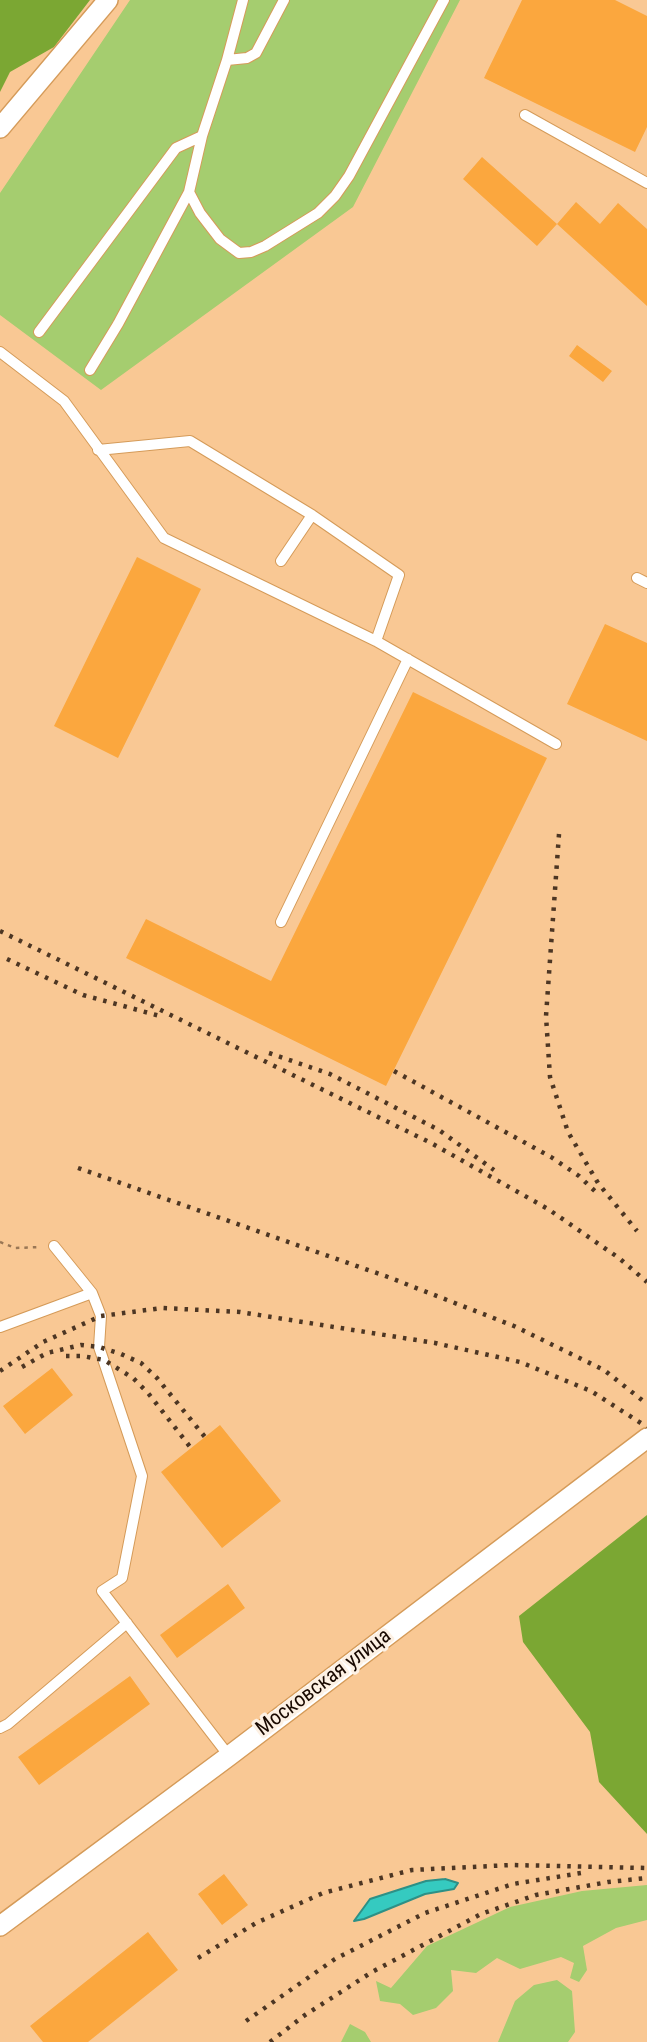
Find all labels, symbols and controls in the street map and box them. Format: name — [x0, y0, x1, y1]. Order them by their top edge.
street label: Московская улица — [251, 1624, 397, 1742]

